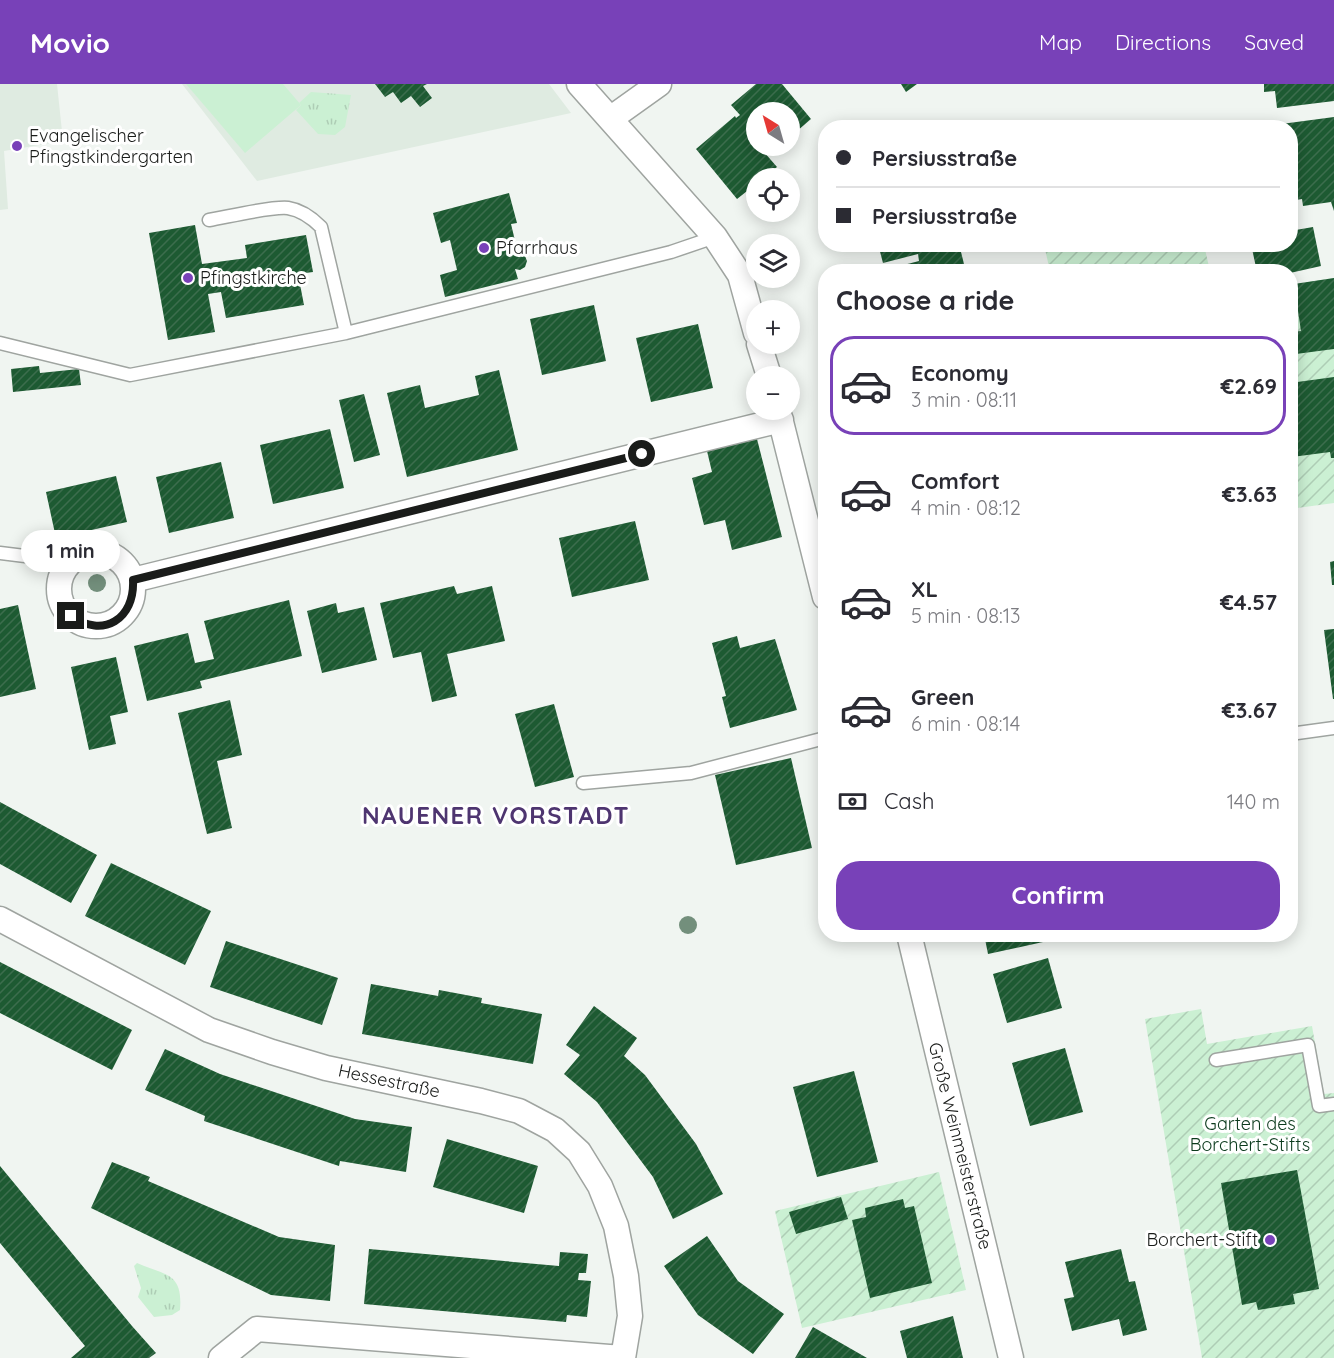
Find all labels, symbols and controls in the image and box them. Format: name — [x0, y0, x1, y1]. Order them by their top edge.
text: Movio — [30, 25, 110, 60]
text: Map — [1039, 29, 1082, 55]
text: Directions — [1115, 29, 1211, 55]
text: Saved — [1244, 29, 1304, 55]
north arrow — [746, 102, 800, 156]
map controls — [746, 102, 800, 420]
place label: Evangelischer Pfingstkindergarten — [29, 124, 193, 168]
marker: Evangelischer Pfingstkindergarten — [10, 139, 24, 153]
text: Persiusstraße — [872, 144, 1017, 172]
button: locate — [746, 168, 800, 222]
text: Persiusstraße — [872, 202, 1017, 230]
button: layers — [746, 234, 800, 288]
place label: Pfarrhaus — [496, 236, 578, 259]
marker: Pfarrhaus — [477, 241, 491, 255]
place label: Pfingstkirche — [200, 266, 307, 289]
marker: Pfingstkirche — [181, 271, 195, 285]
text: Choose a ride — [836, 283, 1014, 317]
button: + — [746, 300, 800, 354]
icon: car — [839, 359, 893, 413]
text: Economy — [911, 359, 1009, 387]
button: − — [746, 366, 800, 420]
text: €2.69 — [1221, 372, 1277, 400]
text: 3 min · 08:11 — [911, 387, 1017, 412]
route start — [628, 440, 655, 467]
icon: car — [839, 467, 893, 521]
text: Comfort — [911, 467, 1000, 495]
text: €3.63 — [1222, 480, 1277, 508]
text: 4 min · 08:12 — [911, 495, 1021, 520]
callout: 1 min — [22, 529, 121, 571]
text: 1 min — [46, 538, 95, 563]
icon: car — [839, 575, 893, 629]
text: XL — [911, 575, 938, 603]
text: €4.57 — [1220, 588, 1277, 616]
route end — [57, 602, 84, 629]
text: 5 min · 08:13 — [911, 603, 1021, 628]
icon: car — [839, 683, 893, 737]
text: Green — [911, 683, 974, 711]
text: €3.67 — [1222, 696, 1277, 724]
text: 6 min · 08:14 — [911, 711, 1020, 736]
icon: cash — [836, 785, 869, 818]
text: Cash — [884, 787, 935, 815]
text: 140 m — [1227, 789, 1280, 814]
district label: NAUENER VORSTADT — [362, 800, 630, 830]
button: Confirm — [836, 861, 1280, 930]
street label: Große Weinmeisterstraße — [924, 1040, 997, 1252]
street label: Hessestraße — [336, 1059, 442, 1103]
park label: Garten des Borchert-Stifts — [1190, 1112, 1310, 1156]
place label: Borchert-Stift — [1146, 1228, 1258, 1251]
marker: Borchert-Stift — [1263, 1233, 1277, 1247]

